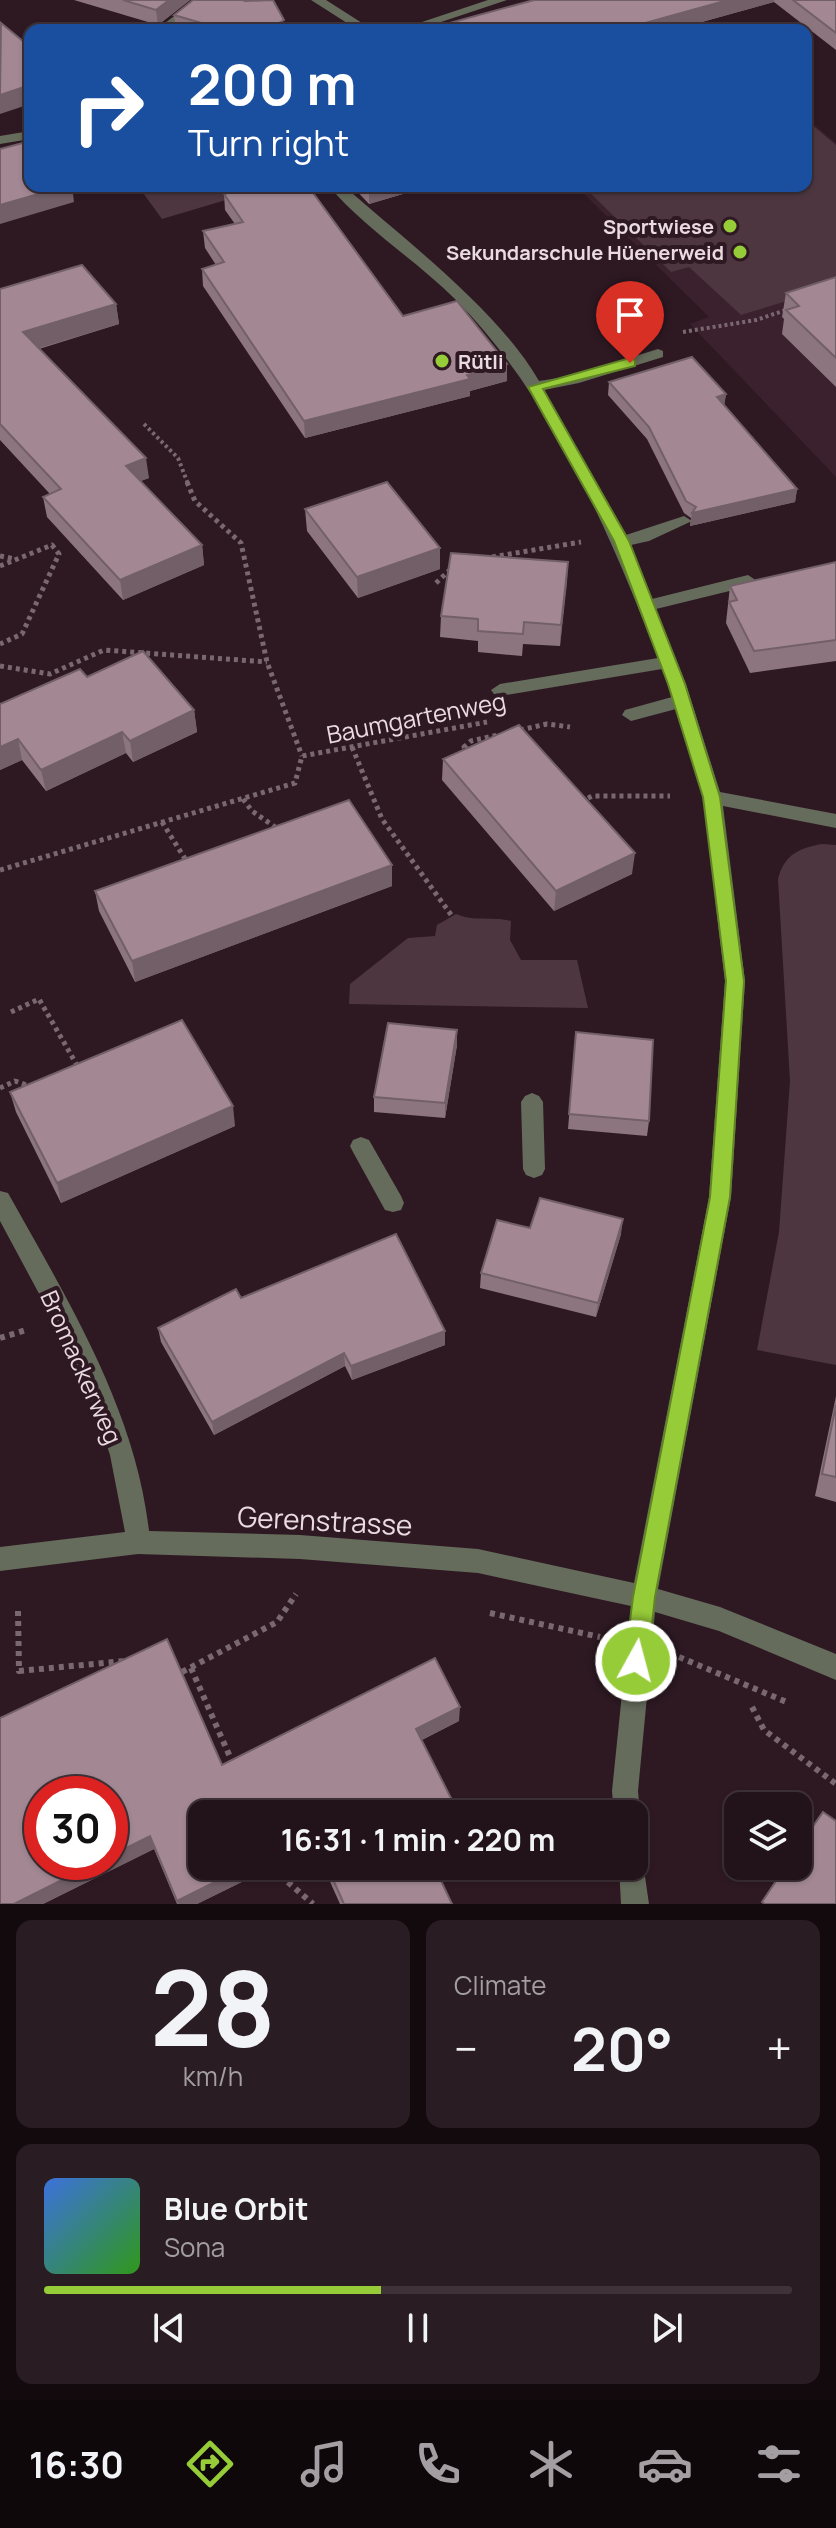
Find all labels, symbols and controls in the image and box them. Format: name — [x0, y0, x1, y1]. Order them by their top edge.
text: 200 m — [188, 45, 357, 122]
icon: right — [56, 56, 160, 160]
text: Turn right — [188, 118, 349, 167]
place label: Sportwiese — [603, 213, 714, 240]
marker: Sportwiese — [721, 217, 739, 235]
place label: Sekundarschule Hüenerweid — [446, 239, 724, 266]
marker: Sekundarschule Hüenerweid — [731, 243, 749, 261]
pin — [596, 281, 664, 363]
icon: arrive — [608, 293, 652, 337]
place label: Rütli — [458, 348, 504, 375]
marker: Rütli — [433, 352, 451, 370]
street label: Baumgartenweg — [323, 683, 509, 751]
street label: Bromackerweg — [33, 1285, 131, 1449]
street label: Gerenstrasse — [236, 1496, 414, 1544]
position arrow — [594, 1619, 678, 1703]
speed limit sign: 30 — [24, 1776, 128, 1880]
map controls — [724, 1792, 812, 1880]
button: layers — [724, 1792, 812, 1880]
text: 16:31 · 1 min · 220 m — [281, 1819, 555, 1860]
text: 28 — [150, 1935, 276, 2077]
text: Climate — [454, 1967, 546, 2003]
text: 20° — [571, 2007, 673, 2089]
text: − — [454, 2018, 478, 2078]
text: + — [767, 2018, 792, 2078]
text: km/h — [183, 2058, 243, 2094]
text: Blue Orbit — [164, 2188, 309, 2229]
text: Sona — [164, 2229, 225, 2265]
icon: previous — [147, 2306, 191, 2350]
icon: pause — [396, 2306, 440, 2350]
icon: next — [645, 2306, 689, 2350]
icon: directions — [182, 2436, 238, 2492]
icon: music — [296, 2436, 352, 2492]
icon: phone — [410, 2436, 466, 2492]
icon: climate — [523, 2436, 579, 2492]
icon: car — [637, 2436, 693, 2492]
icon: filters — [751, 2436, 807, 2492]
text: 16:30 — [29, 2440, 124, 2489]

